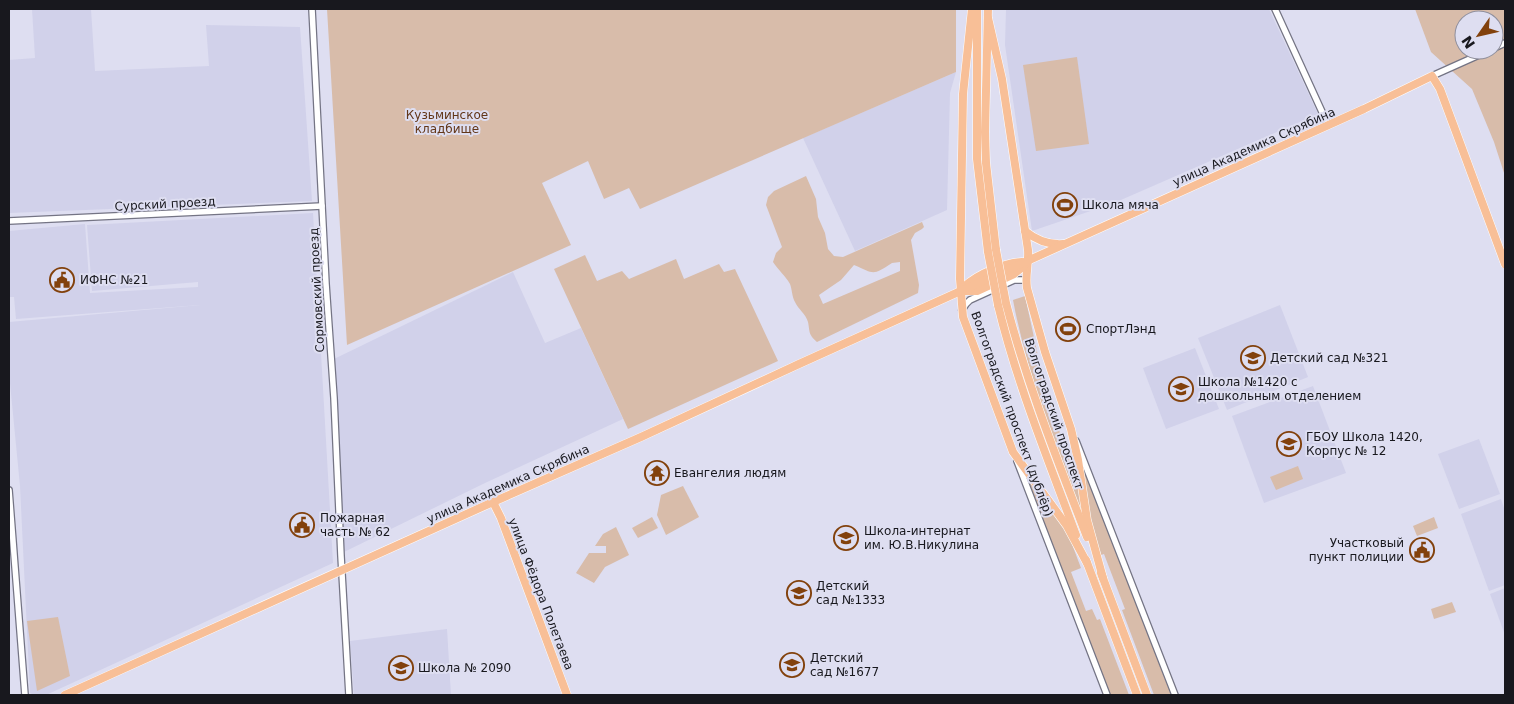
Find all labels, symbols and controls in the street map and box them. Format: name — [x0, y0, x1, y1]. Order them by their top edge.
north arrow — [1454, 10, 1504, 60]
text: N — [1458, 33, 1478, 52]
street label: улица Академика Скрябина — [1171, 105, 1337, 189]
park label: Кузьминское кладбище — [406, 108, 488, 136]
sports icon: Школа мяча — [1052, 192, 1078, 218]
street label: Сурский проезд — [114, 194, 216, 214]
place label: Школа мяча — [1082, 198, 1159, 212]
street label: Сормовский проезд — [307, 227, 327, 353]
public building icon: ИФНС №21 — [49, 267, 75, 293]
place label: ИФНС №21 — [80, 273, 148, 287]
street label: Волгоградский проспект (дублёр) — [968, 309, 1056, 519]
sports icon: СпортЛэнд — [1055, 316, 1081, 342]
place label: СпортЛэнд — [1086, 322, 1156, 336]
street label: Волгоградский проспект — [1021, 337, 1087, 491]
school or university icon: Детский сад №321 — [1240, 345, 1266, 371]
place label: Детский сад №321 — [1270, 351, 1388, 365]
place label: Школа №1420 с дошкольным отделением — [1198, 375, 1361, 403]
school or university icon: Школа №1420 с дошкольным отделением — [1168, 376, 1194, 402]
place label: ГБОУ Школа 1420, Корпус № 12 — [1306, 430, 1423, 458]
school or university icon: ГБОУ Школа 1420, Корпус № 12 — [1276, 431, 1302, 457]
street label: улица Академика Скрябина — [425, 442, 591, 526]
temple icon: Евангелия людям — [644, 460, 670, 486]
place label: Евангелия людям — [674, 466, 786, 480]
place label: Пожарная часть № 62 — [320, 511, 390, 539]
public building icon: Пожарная часть № 62 — [289, 512, 315, 538]
street label: улица Фёдора Полетаева — [506, 516, 576, 672]
place label: Школа-интернат им. Ю.В.Никулина — [864, 524, 979, 552]
school or university icon: Школа-интернат им. Ю.В.Никулина — [833, 525, 859, 551]
place label: Участковый пункт полиции — [1309, 536, 1404, 564]
public building icon: Участковый пункт полиции — [1409, 537, 1435, 563]
place label: Детский сад №1333 — [816, 579, 885, 607]
school or university icon: Детский сад №1333 — [786, 580, 812, 606]
place label: Детский сад №1677 — [810, 651, 879, 679]
school or university icon: Детский сад №1677 — [779, 652, 805, 678]
school or university icon: Школа № 2090 — [388, 655, 414, 681]
place label: Школа № 2090 — [418, 661, 511, 675]

